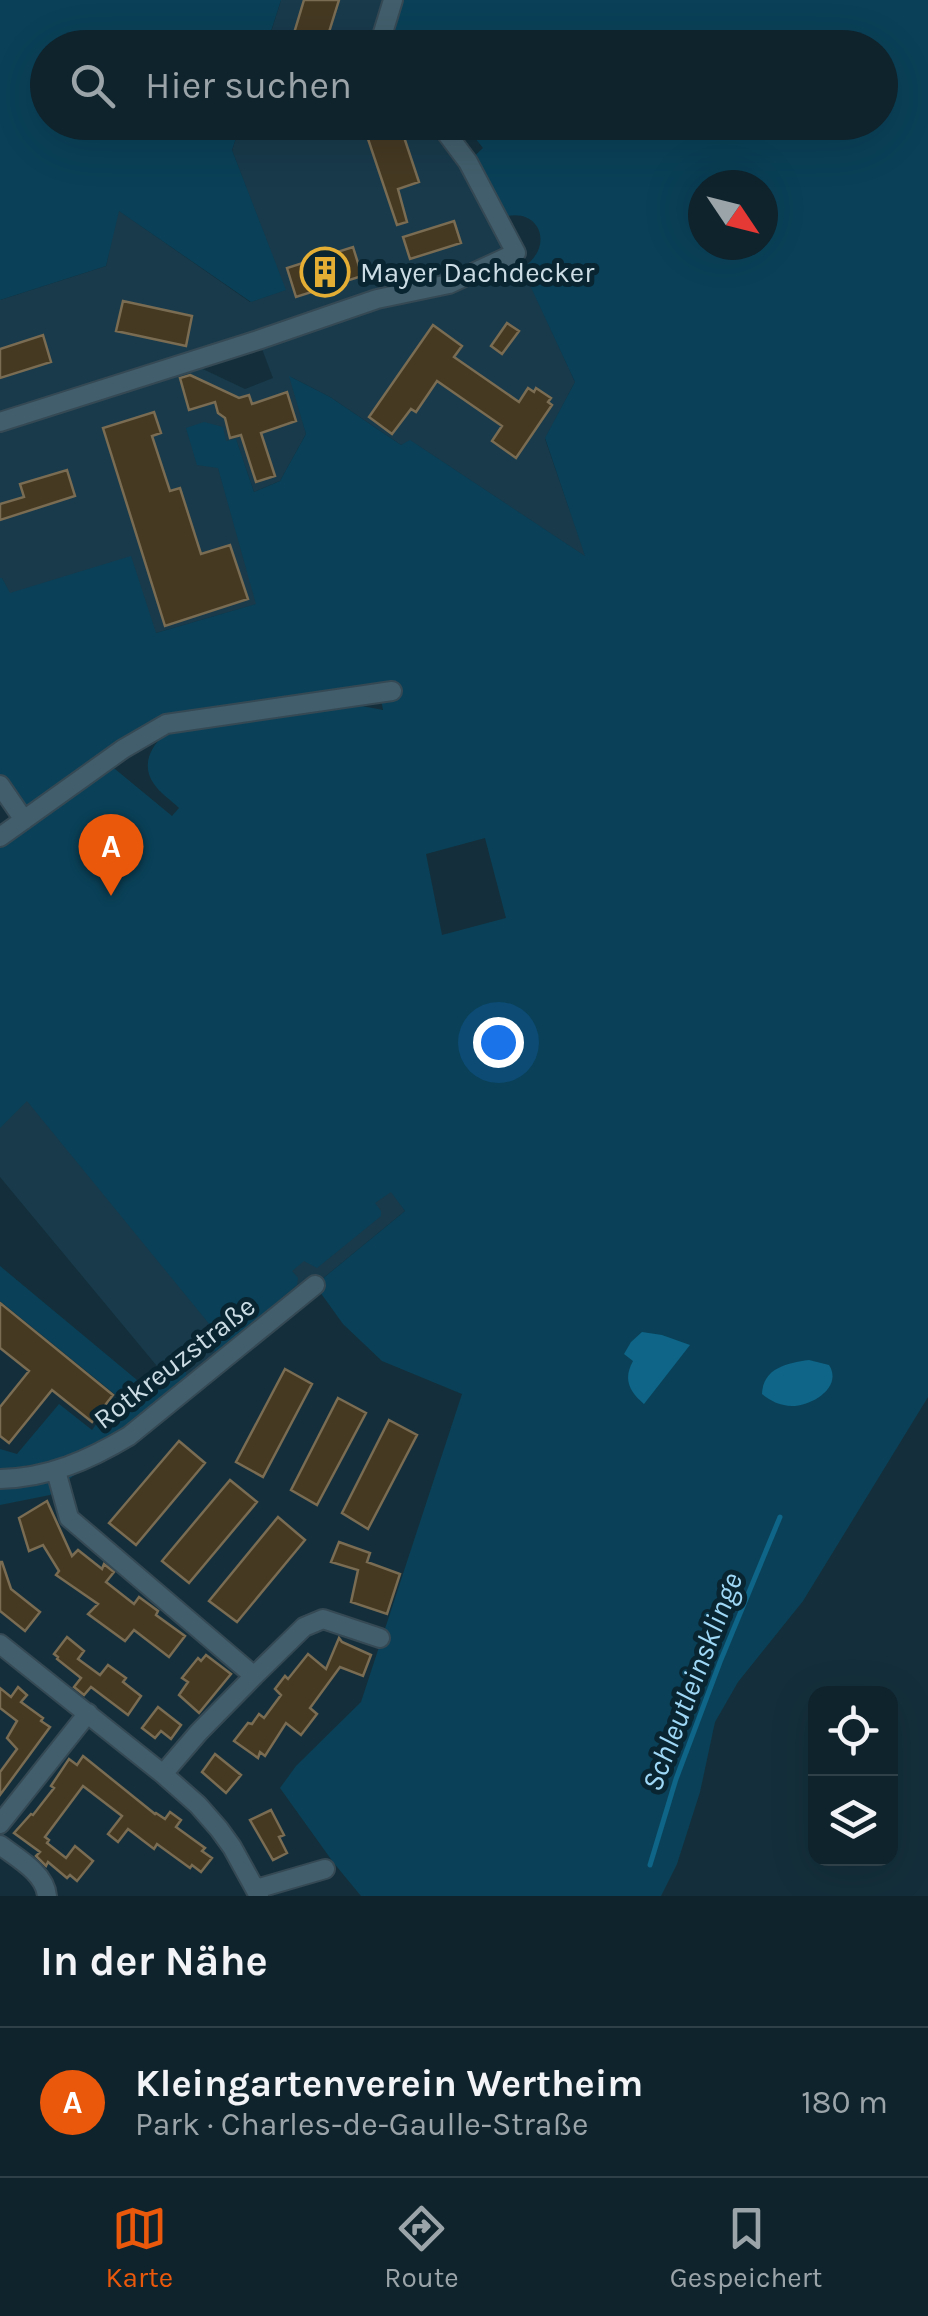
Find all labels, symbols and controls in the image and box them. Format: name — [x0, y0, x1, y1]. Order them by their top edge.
search box — [30, 30, 898, 140]
icon: search — [65, 58, 120, 113]
text: Hier suchen — [145, 63, 352, 108]
north arrow — [688, 170, 778, 260]
building icon: Mayer Dachdecker — [299, 246, 351, 298]
place label: Mayer Dachdecker — [360, 256, 595, 289]
pin: A — [78, 814, 144, 896]
your location — [473, 1017, 524, 1068]
street label: Rotkreuzstraße — [87, 1289, 262, 1436]
water label: Schleutleinsklinge — [634, 1568, 750, 1796]
map controls — [808, 1686, 898, 1866]
button: locate — [808, 1686, 898, 1776]
button: layers — [808, 1776, 898, 1866]
text: In der Nähe — [40, 1936, 268, 1986]
text: Kleingartenverein Wertheim — [135, 2061, 643, 2106]
text: A — [62, 2084, 83, 2121]
text: 180 m — [801, 2084, 888, 2121]
text: Park · Charles-de-Gaulle-Straße — [135, 2106, 589, 2143]
tab: Karte — [106, 2201, 173, 2294]
tab: Route — [384, 2201, 459, 2294]
tab: Gespeichert — [670, 2201, 822, 2294]

